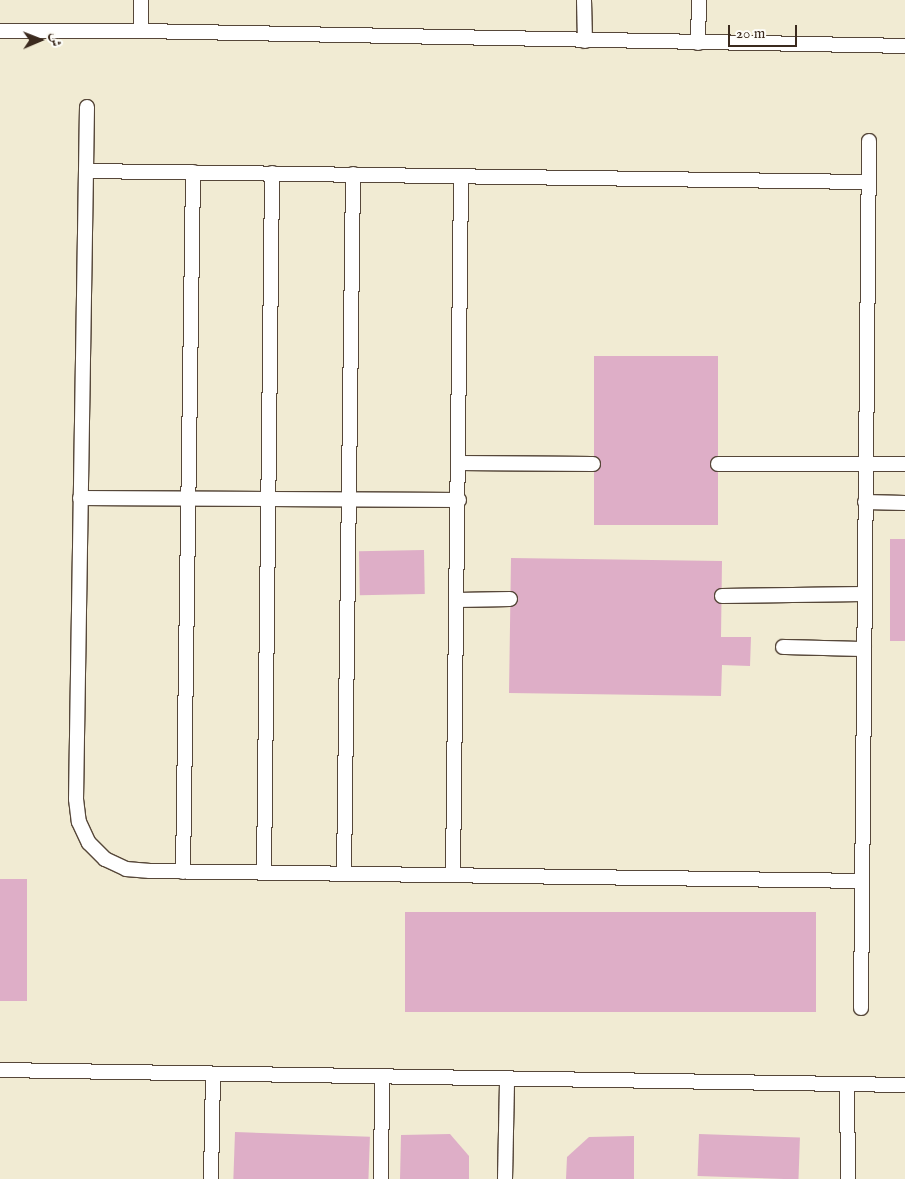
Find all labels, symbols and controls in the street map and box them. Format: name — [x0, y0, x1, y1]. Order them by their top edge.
north arrow — [15, 15, 65, 65]
scale bar — [730, 15, 799, 47]
text: 20 m — [736, 24, 765, 43]
text: ش — [46, 33, 64, 47]

